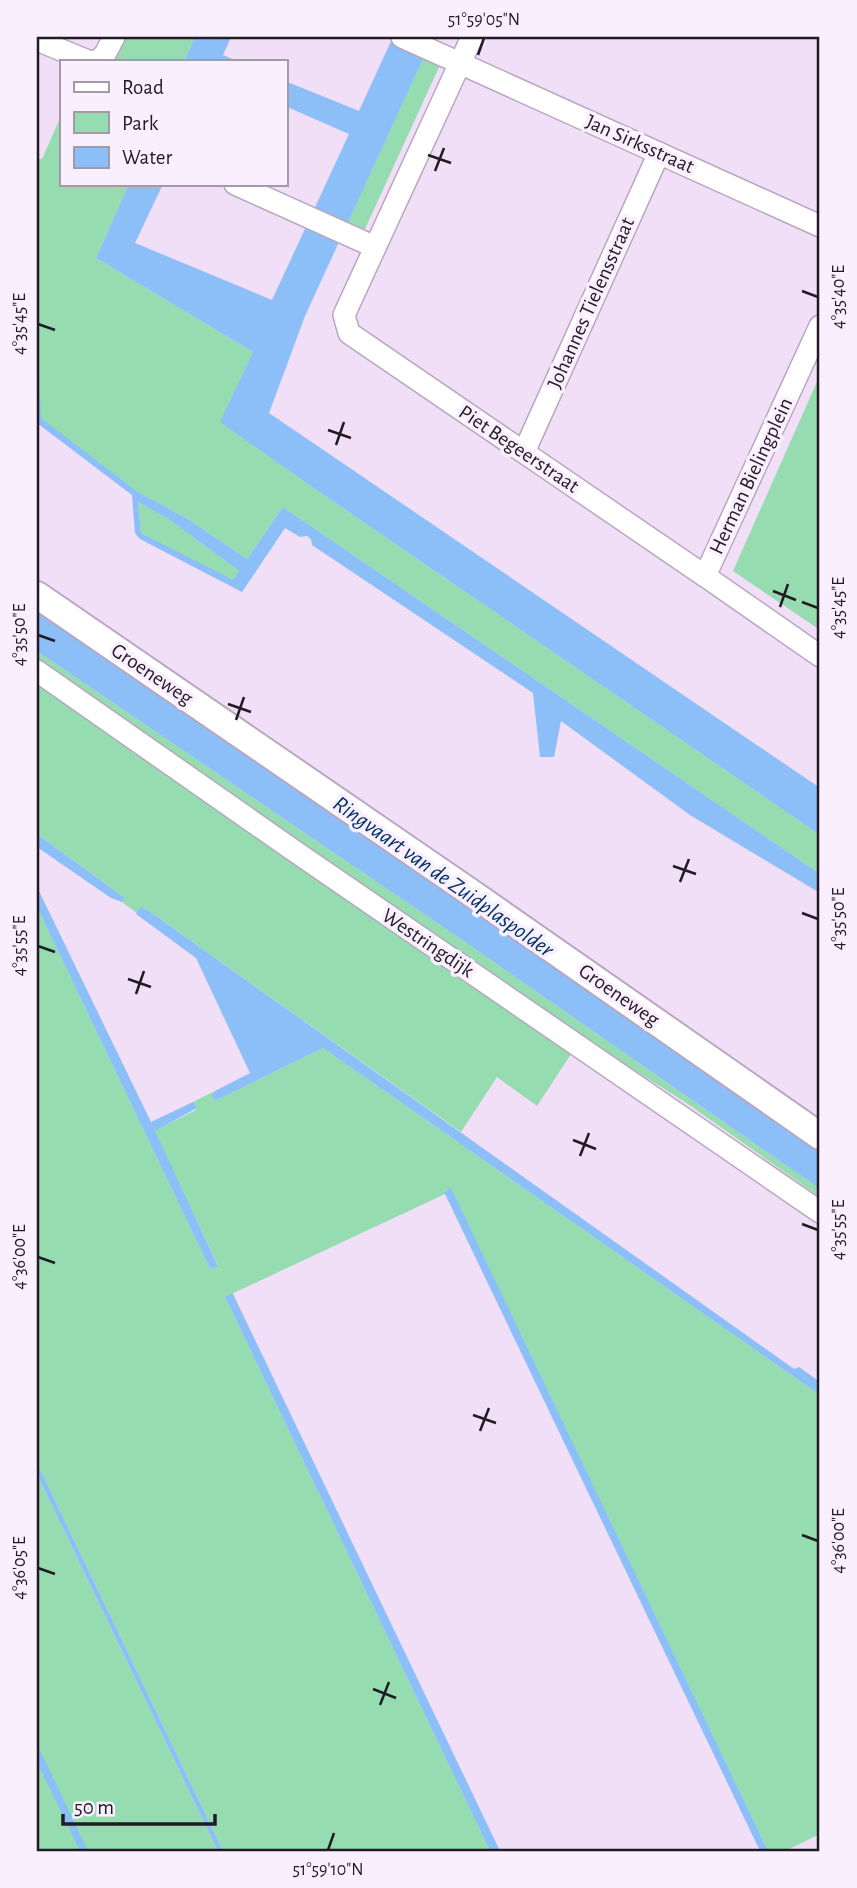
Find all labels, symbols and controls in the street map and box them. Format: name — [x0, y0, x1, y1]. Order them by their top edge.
text: 51°59'05"N — [448, 11, 520, 29]
legend — [60, 60, 287, 186]
text: Road — [122, 77, 164, 98]
street label: Jan Sirksstraat — [583, 111, 698, 177]
text: Park — [122, 113, 159, 134]
text: Water — [122, 147, 172, 168]
street label: Johannes Tielensstraat — [544, 214, 638, 392]
text: 4°35'40"E — [830, 265, 848, 329]
text: 4°35'45"E — [11, 293, 29, 355]
street label: Herman Bielingplein — [706, 395, 796, 557]
street label: Piet Begeerstraat — [455, 401, 583, 497]
text: 4°35'45"E — [830, 577, 848, 639]
text: 4°35'50"E — [11, 603, 29, 666]
street label: Groeneweg — [108, 639, 197, 709]
water label: Ringvaart van de Zuidplaspolder — [329, 792, 558, 962]
text: 4°35'50"E — [830, 887, 848, 950]
street label: Westringdijk — [378, 905, 478, 982]
text: 4°35'55"E — [11, 915, 29, 976]
street label: Groeneweg — [575, 960, 664, 1031]
text: 4°35'55"E — [830, 1199, 848, 1260]
text: 4°36'00"E — [11, 1224, 29, 1290]
text: 4°36'00"E — [830, 1508, 848, 1574]
text: 4°36'05"E — [11, 1536, 29, 1600]
scale bar — [63, 1783, 215, 1827]
text: 50 m — [74, 1797, 114, 1818]
text: 51°59'10"N — [293, 1861, 364, 1879]

